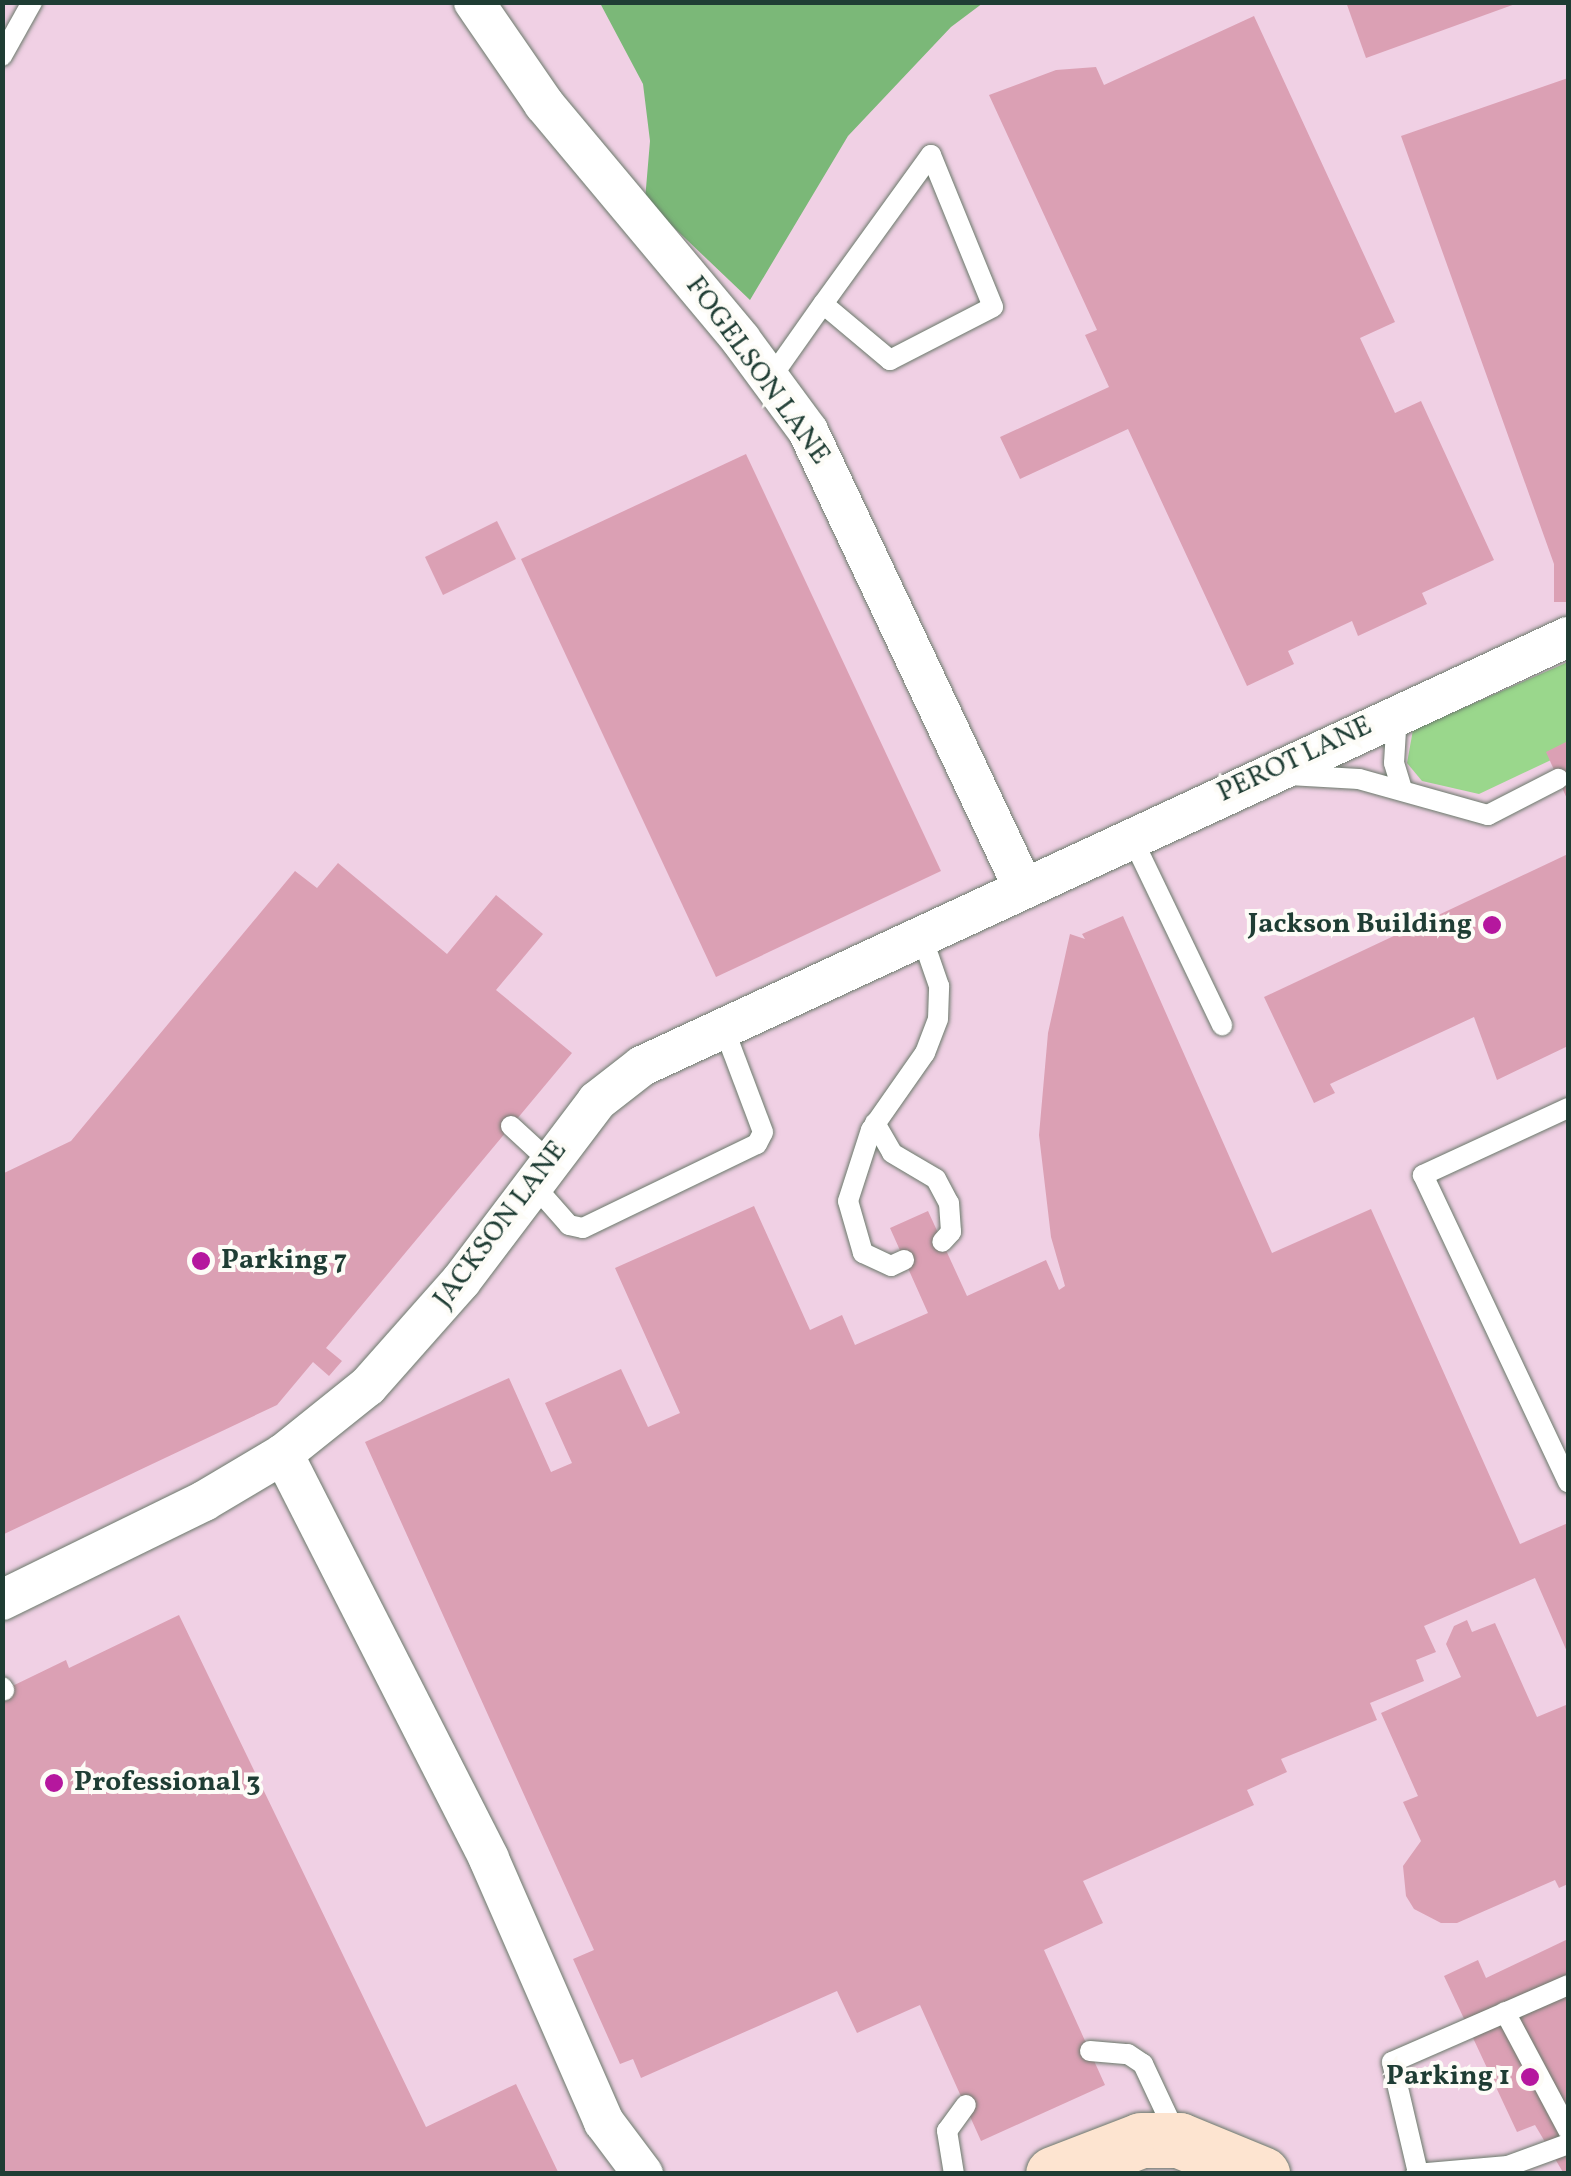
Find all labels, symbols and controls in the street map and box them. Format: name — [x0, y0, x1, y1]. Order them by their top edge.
street label: FOGELSON LANE — [677, 270, 837, 472]
street label: PEROT LANE — [1212, 709, 1378, 811]
place label: Jackson Building — [1248, 908, 1472, 942]
marker: Jackson Building — [1481, 914, 1503, 936]
street label: JACKSON LANE — [427, 1135, 575, 1315]
place label: Parking 7 — [221, 1244, 347, 1278]
marker: Parking 7 — [190, 1250, 212, 1272]
place label: Professional 3 — [74, 1766, 261, 1800]
marker: Professional 3 — [43, 1772, 65, 1794]
place label: Parking 1 — [1386, 2060, 1510, 2094]
marker: Parking 1 — [1519, 2066, 1541, 2088]

